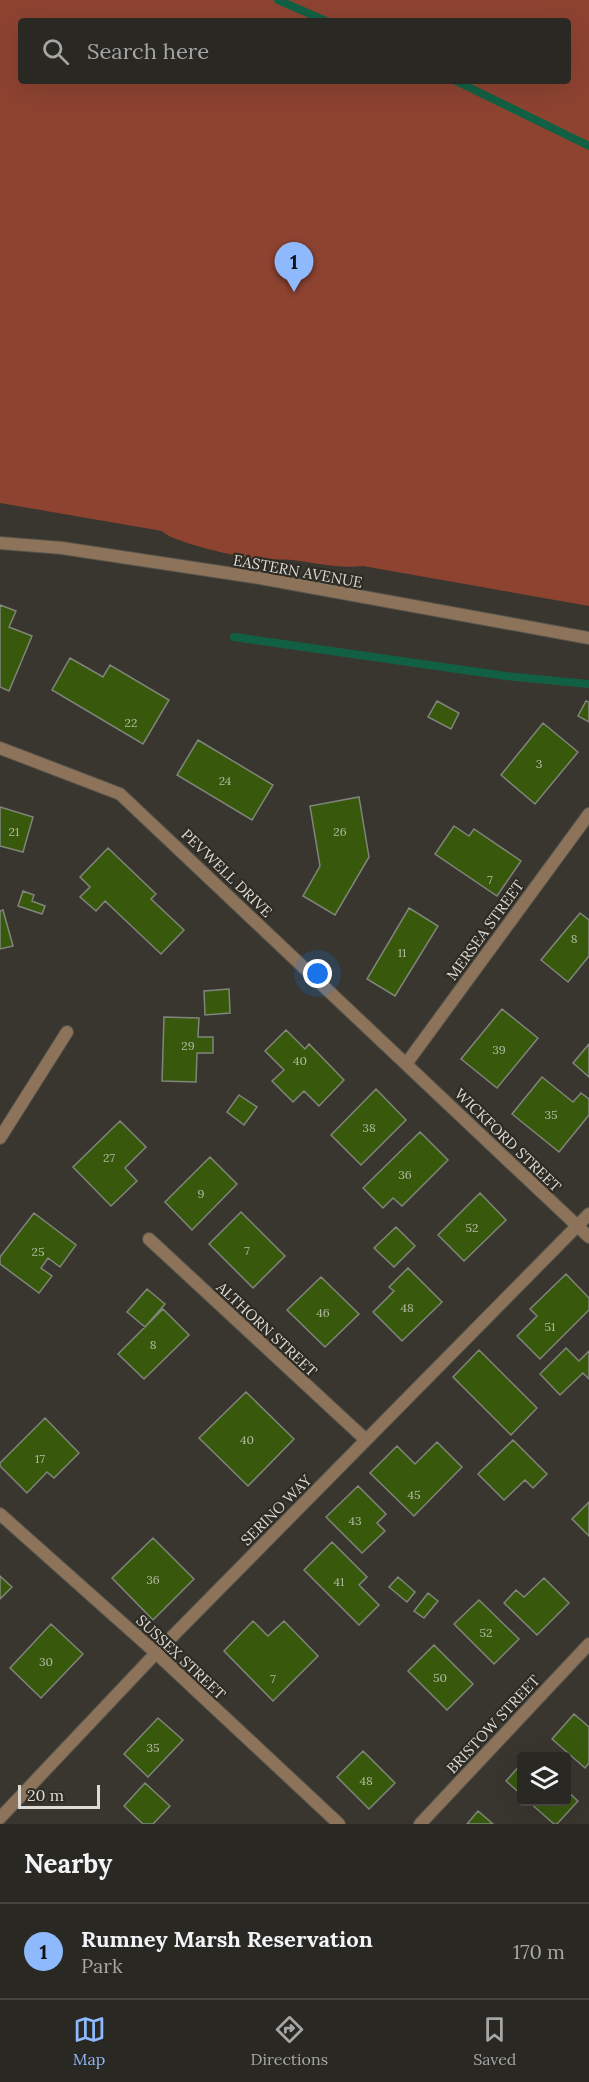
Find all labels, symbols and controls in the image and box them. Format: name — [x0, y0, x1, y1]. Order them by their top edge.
search box — [18, 18, 571, 84]
icon: search — [39, 35, 72, 68]
text: Search here — [87, 37, 209, 65]
pin: 1 — [274, 242, 314, 292]
street label: EASTERN AVENUE — [232, 550, 364, 592]
house number: 22 — [125, 715, 137, 730]
house number: 3 — [536, 756, 543, 771]
house number: 24 — [219, 773, 232, 788]
house number: 21 — [9, 824, 19, 839]
house number: 26 — [333, 824, 347, 839]
street label: PEVWELL DRIVE — [178, 825, 276, 921]
house number: 7 — [487, 872, 493, 887]
street label: MERSEA STREET — [442, 876, 528, 984]
house number: 8 — [571, 931, 578, 946]
house number: 11 — [398, 945, 406, 960]
your location — [303, 959, 332, 988]
house number: 29 — [181, 1038, 195, 1053]
house number: 39 — [492, 1042, 506, 1057]
house number: 40 — [293, 1053, 307, 1068]
street label: WICKFORD STREET — [451, 1084, 566, 1196]
house number: 35 — [544, 1107, 558, 1122]
house number: 38 — [362, 1120, 376, 1135]
house number: 27 — [103, 1150, 115, 1165]
house number: 36 — [398, 1167, 412, 1182]
house number: 9 — [198, 1186, 205, 1201]
house number: 52 — [466, 1220, 478, 1235]
house number: 7 — [244, 1243, 250, 1258]
house number: 25 — [32, 1244, 44, 1259]
street label: ALTHORN STREET — [212, 1277, 322, 1381]
house number: 48 — [400, 1300, 414, 1315]
house number: 46 — [316, 1305, 330, 1320]
house number: 51 — [545, 1319, 555, 1334]
house number: 8 — [150, 1337, 157, 1352]
house number: 40 — [240, 1432, 254, 1447]
house number: 17 — [35, 1451, 45, 1466]
street label: SERINO WAY — [237, 1470, 316, 1549]
house number: 45 — [407, 1487, 421, 1502]
house number: 43 — [348, 1513, 362, 1528]
house number: 36 — [146, 1572, 160, 1587]
house number: 41 — [334, 1574, 344, 1589]
street label: SUSSEX STREET — [132, 1611, 230, 1704]
house number: 52 — [480, 1625, 492, 1640]
house number: 30 — [39, 1654, 53, 1669]
house number: 50 — [433, 1670, 447, 1685]
street label: BRISTOW STREET — [442, 1670, 544, 1777]
house number: 7 — [270, 1671, 276, 1686]
house number: 35 — [146, 1740, 160, 1755]
map controls — [517, 1752, 571, 1806]
button: layers — [517, 1752, 571, 1806]
house number: 48 — [359, 1773, 373, 1788]
scale bar — [18, 1782, 100, 1810]
text: 20 m — [27, 1785, 64, 1805]
text: Nearby — [24, 1847, 112, 1880]
text: Rumney Marsh Reservation — [81, 1925, 373, 1953]
text: 1 — [39, 1939, 48, 1964]
text: 170 m — [513, 1939, 565, 1964]
text: Park — [81, 1953, 123, 1978]
tab: Map — [73, 2013, 106, 2069]
tab: Directions — [251, 2013, 328, 2069]
tab: Saved — [473, 2013, 516, 2069]

